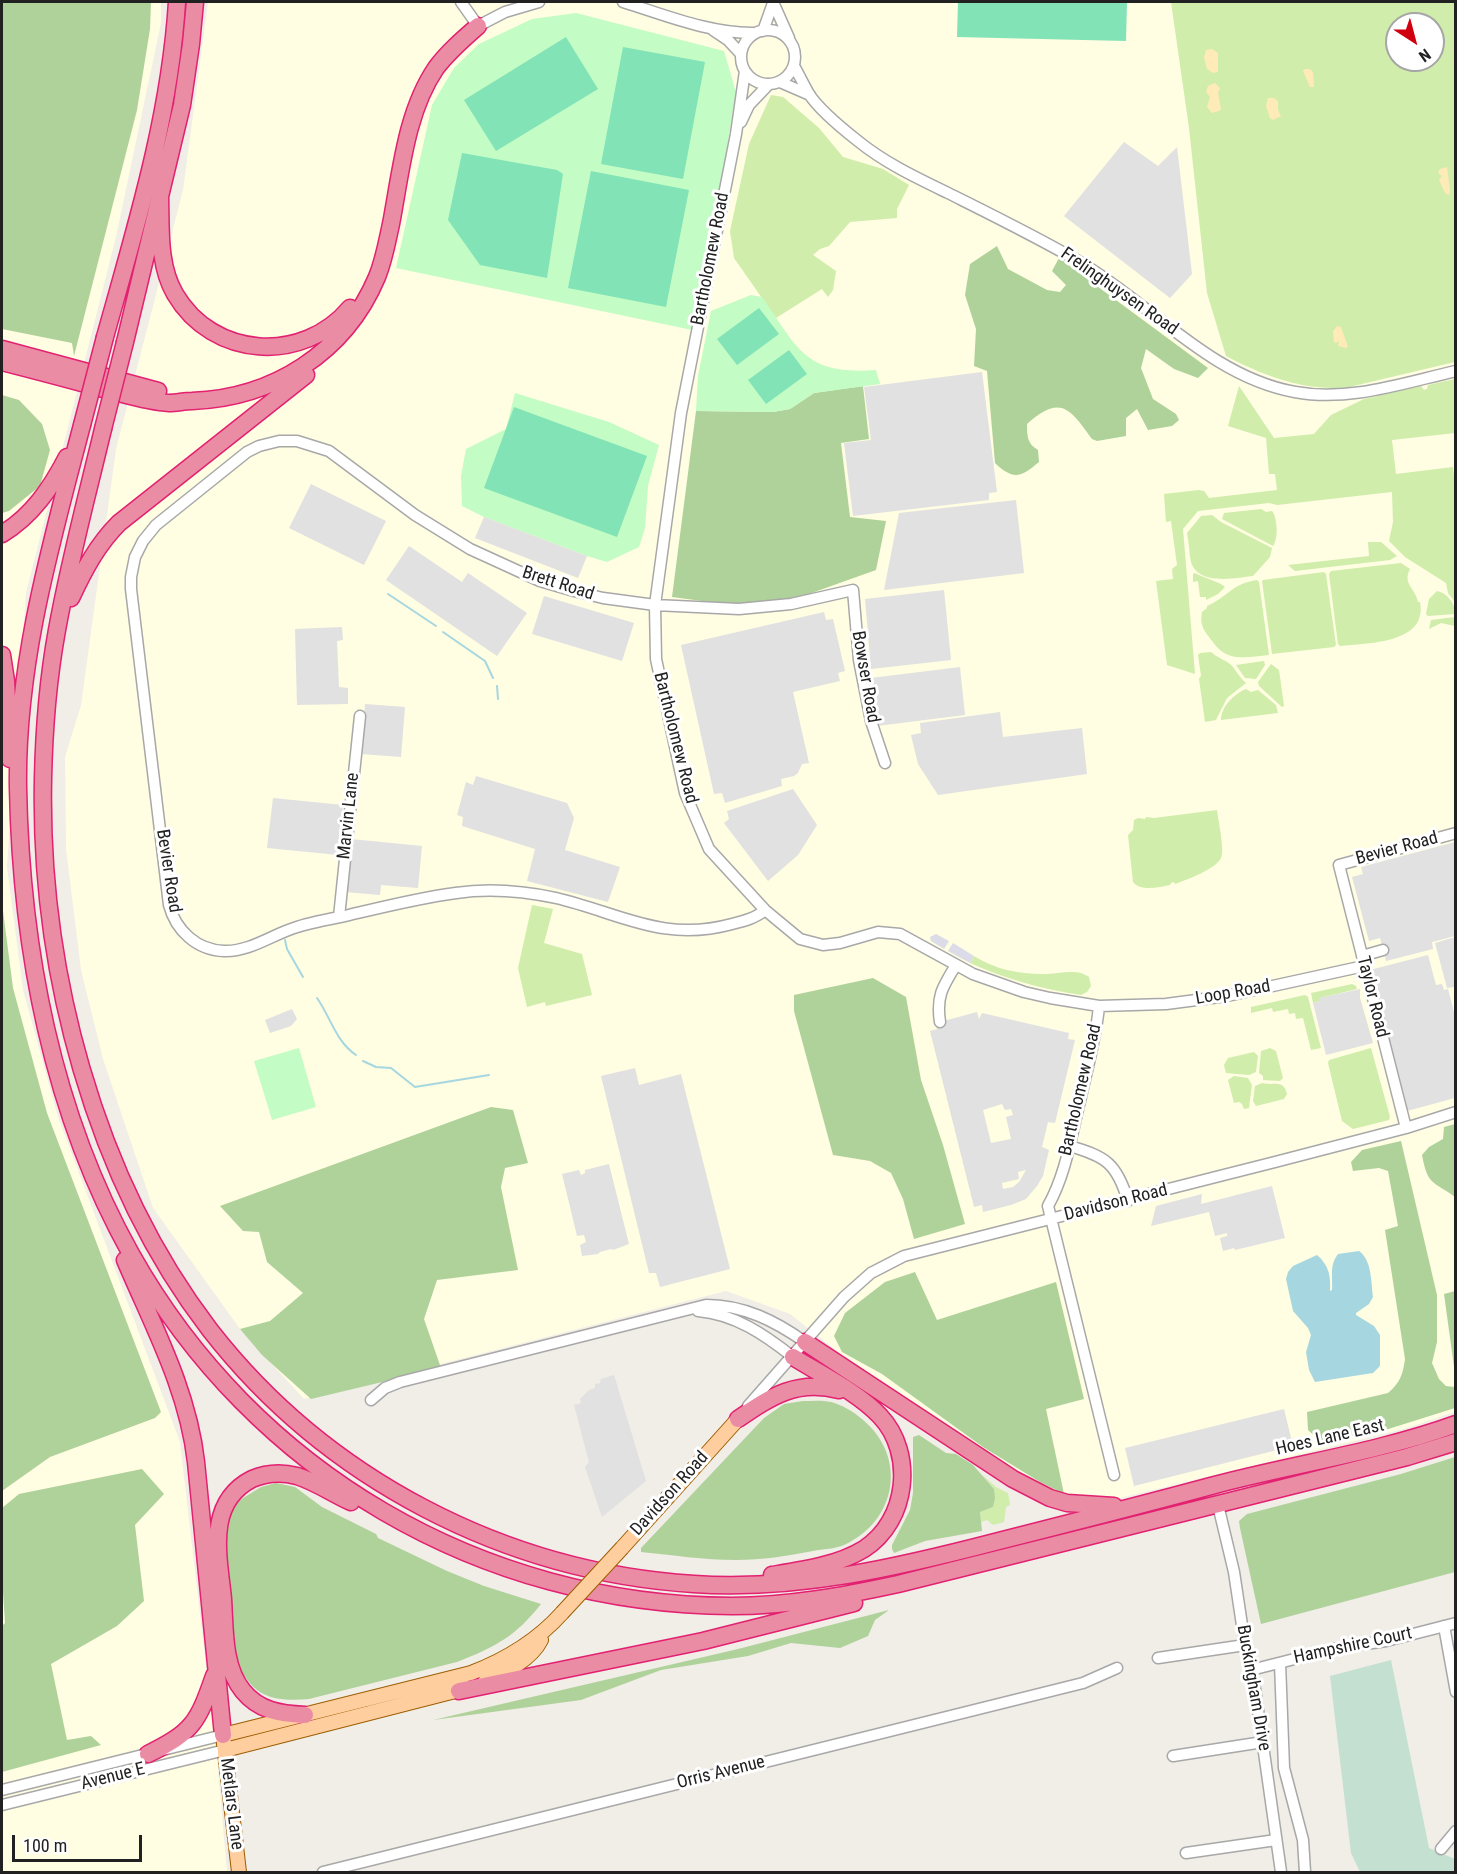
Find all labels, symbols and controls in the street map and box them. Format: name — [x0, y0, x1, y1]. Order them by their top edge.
north arrow — [1385, 12, 1445, 72]
text: N — [1415, 45, 1434, 66]
street label: Bartholomew Road — [688, 191, 734, 327]
street label: Frelinghuysen Road — [1056, 243, 1182, 341]
street label: Brett Road — [519, 562, 597, 606]
street label: Bowser Road — [846, 629, 884, 725]
street label: Bartholomew Road — [648, 670, 702, 806]
street label: Marvin Lane — [334, 772, 364, 860]
street label: Bevier Road — [151, 828, 185, 914]
street label: Bevier Road — [1354, 828, 1440, 870]
street label: Taylor Road — [1351, 954, 1393, 1040]
street label: Loop Road — [1194, 976, 1272, 1010]
street label: Bartholomew Road — [1055, 1022, 1107, 1158]
street label: Davidson Road — [1062, 1180, 1170, 1226]
street label: Hoes Lane East — [1274, 1415, 1386, 1461]
street label: Davidson Road — [627, 1447, 713, 1541]
street label: Buckingham Drive — [1231, 1623, 1275, 1753]
street label: Hampshire Court — [1292, 1623, 1414, 1669]
street label: Orris Avenue — [675, 1752, 767, 1794]
street label: Metlars Lane — [215, 1757, 247, 1851]
street label: Avenue E — [79, 1759, 147, 1795]
scale bar — [15, 1823, 146, 1861]
text: 100 m — [23, 1835, 67, 1856]

